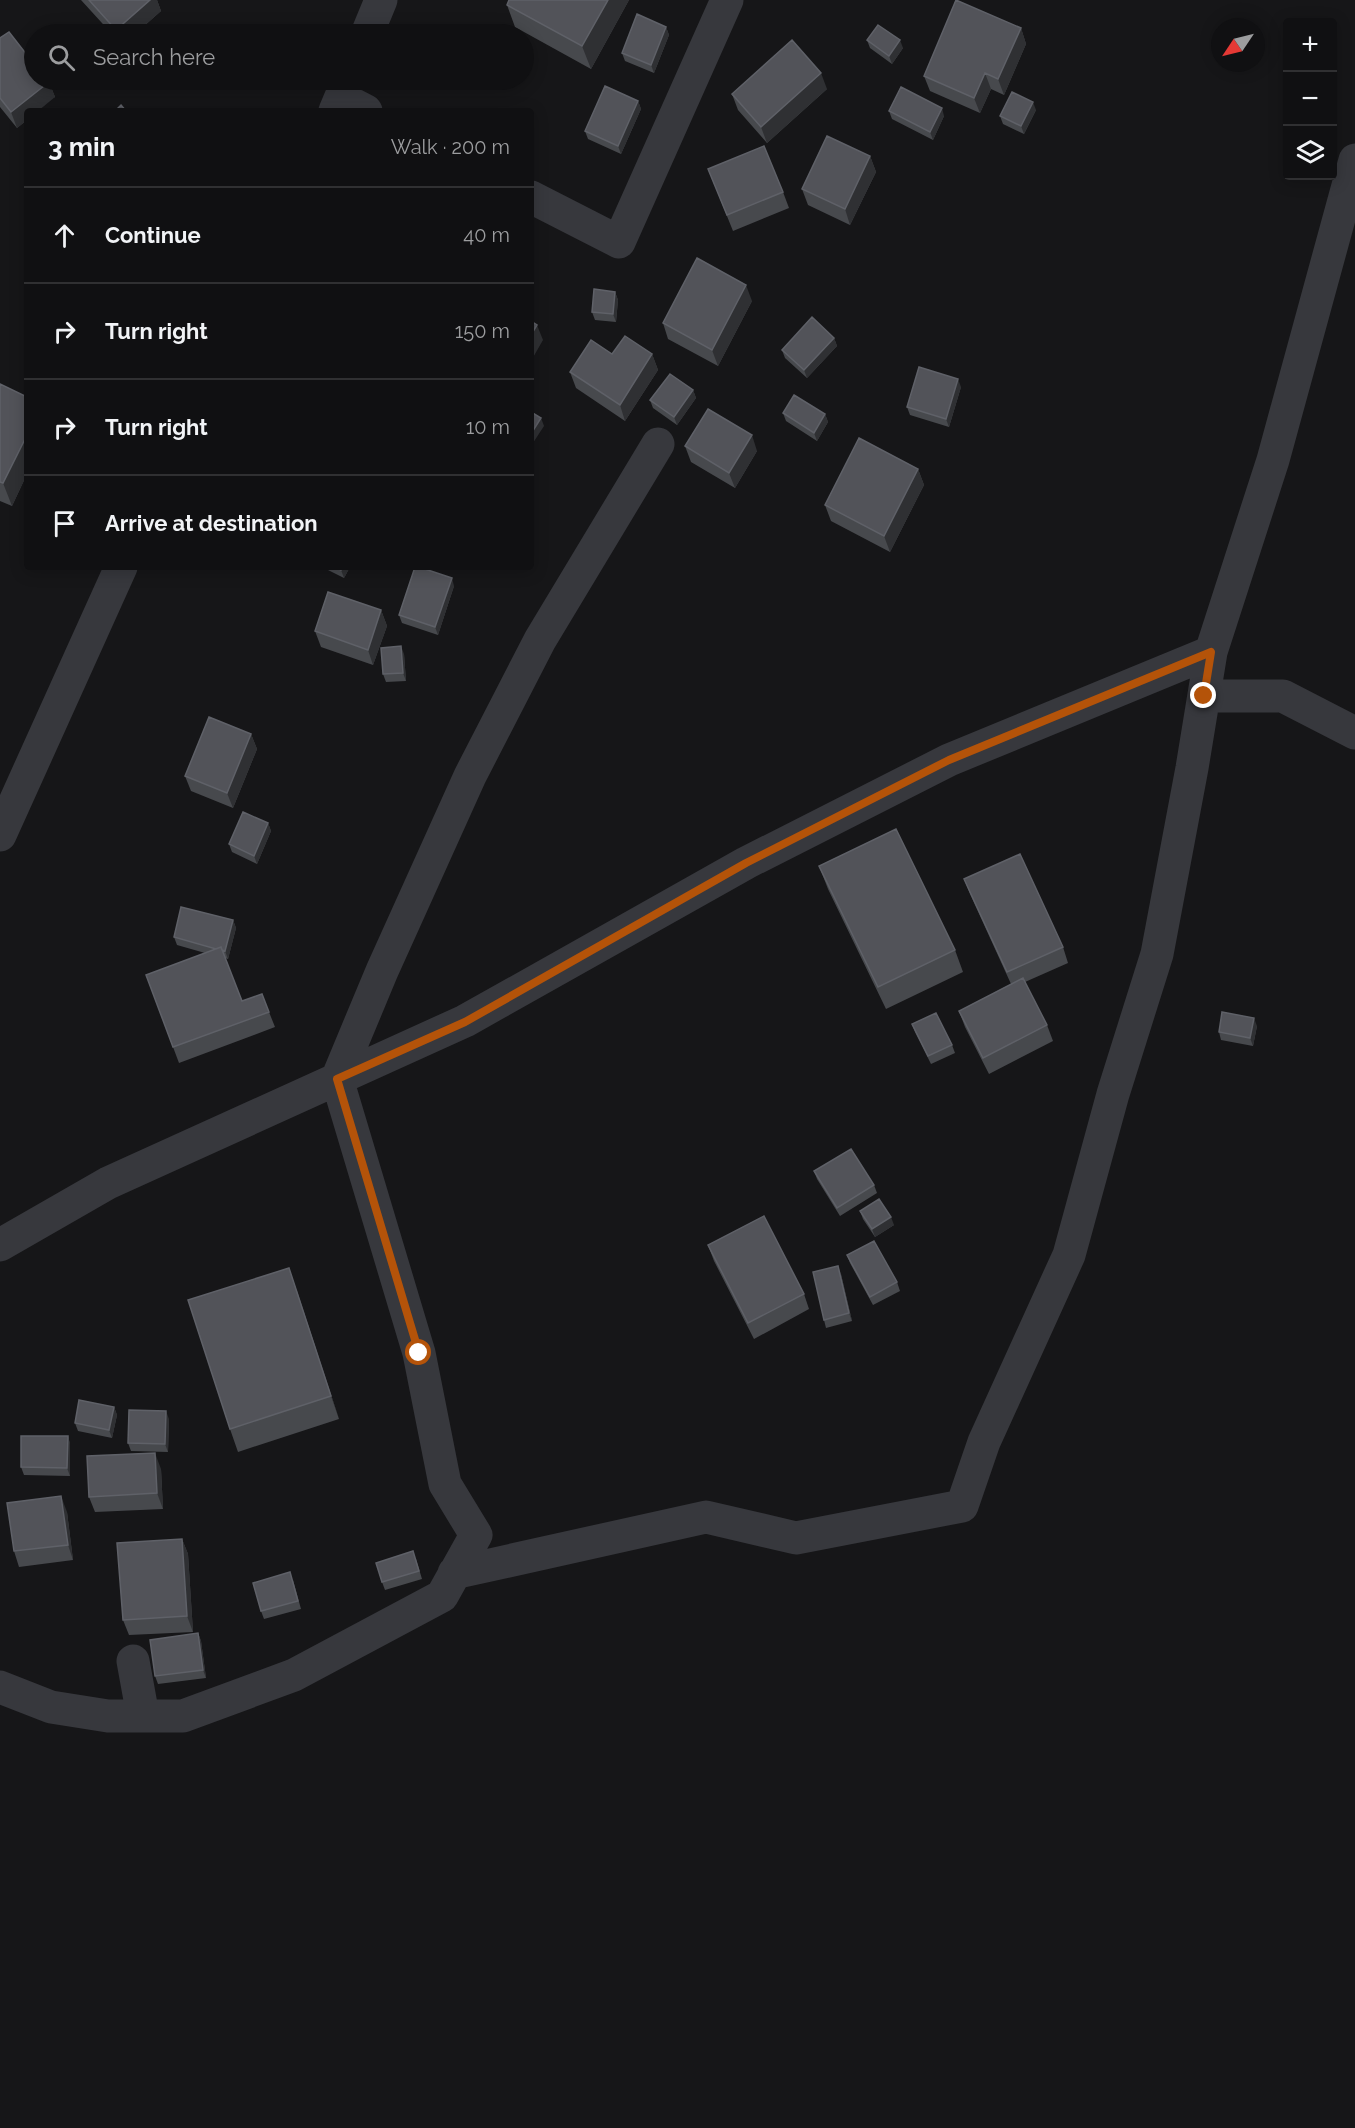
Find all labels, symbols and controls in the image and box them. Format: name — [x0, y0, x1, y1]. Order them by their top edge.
north arrow — [1211, 18, 1265, 72]
map controls — [1283, 18, 1337, 180]
button: + — [1283, 18, 1337, 72]
search box — [24, 24, 534, 90]
icon: search — [45, 41, 78, 74]
text: Search here — [93, 44, 215, 70]
button: − — [1283, 72, 1337, 126]
button: layers — [1283, 126, 1337, 180]
text: 3 min — [48, 132, 115, 162]
text: Walk · 200 m — [391, 135, 510, 159]
icon: ahead — [48, 219, 81, 252]
text: Continue — [105, 222, 201, 248]
text: 40 m — [463, 223, 510, 247]
icon: right — [48, 315, 81, 348]
text: Turn right — [105, 318, 208, 344]
text: 150 m — [455, 319, 510, 343]
icon: right — [48, 411, 81, 444]
text: Turn right — [105, 414, 208, 440]
text: 10 m — [466, 415, 510, 439]
icon: arrive — [48, 507, 81, 540]
text: Arrive at destination — [105, 510, 318, 536]
route end — [1190, 682, 1216, 708]
route start — [405, 1339, 431, 1365]

